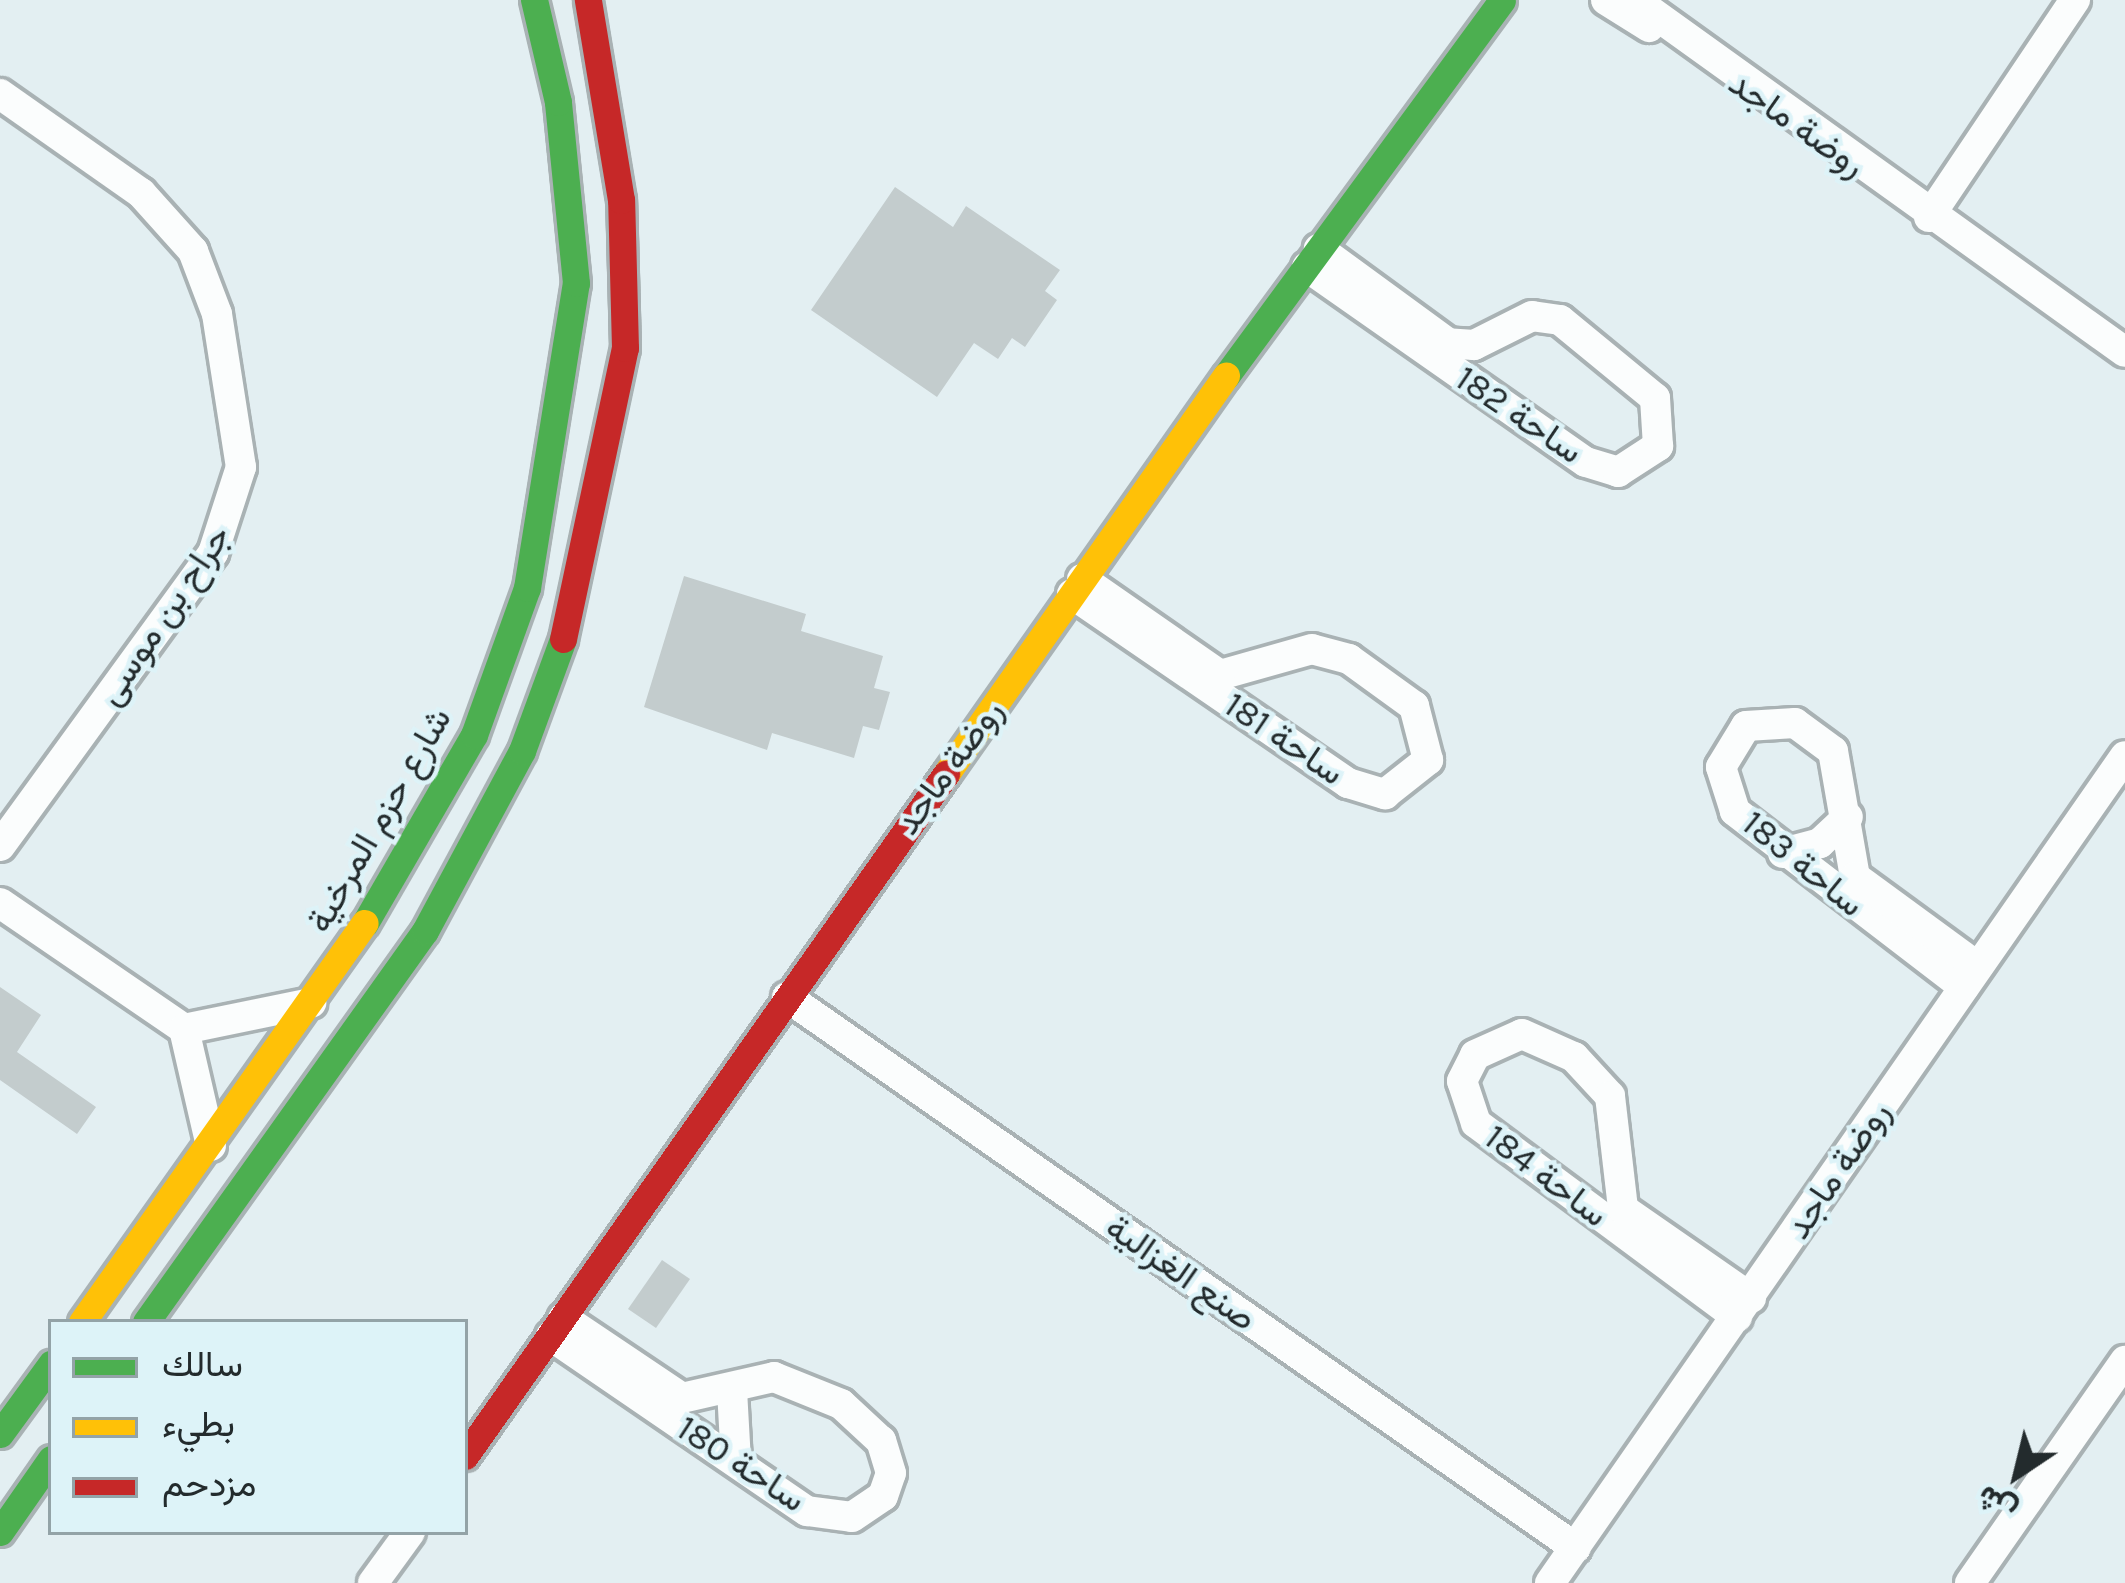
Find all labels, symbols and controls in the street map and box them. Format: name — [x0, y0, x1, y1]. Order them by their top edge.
street label: روضة ماجد — [1720, 61, 1874, 187]
street label: ساحة 182 — [1447, 357, 1591, 473]
street label: جراح بن موسى — [88, 516, 240, 714]
street label: ساحة 181 — [1216, 683, 1352, 795]
street label: روضة ماجد — [885, 691, 1013, 843]
street label: شارع حزم المرخية — [297, 700, 461, 940]
street label: ساحة 183 — [1733, 802, 1873, 926]
street label: روضة ماجد — [1776, 1093, 1900, 1247]
street label: ساحة 184 — [1476, 1116, 1616, 1236]
street label: صنع الغزالية — [1097, 1206, 1265, 1340]
legend — [48, 1319, 468, 1535]
text: سالك — [162, 1343, 243, 1385]
text: بطيء — [162, 1403, 235, 1445]
street label: ساحة 180 — [669, 1407, 813, 1521]
north arrow — [1957, 1415, 2077, 1535]
text: مزدحم — [162, 1463, 256, 1505]
text: ش — [1969, 1478, 2023, 1531]

